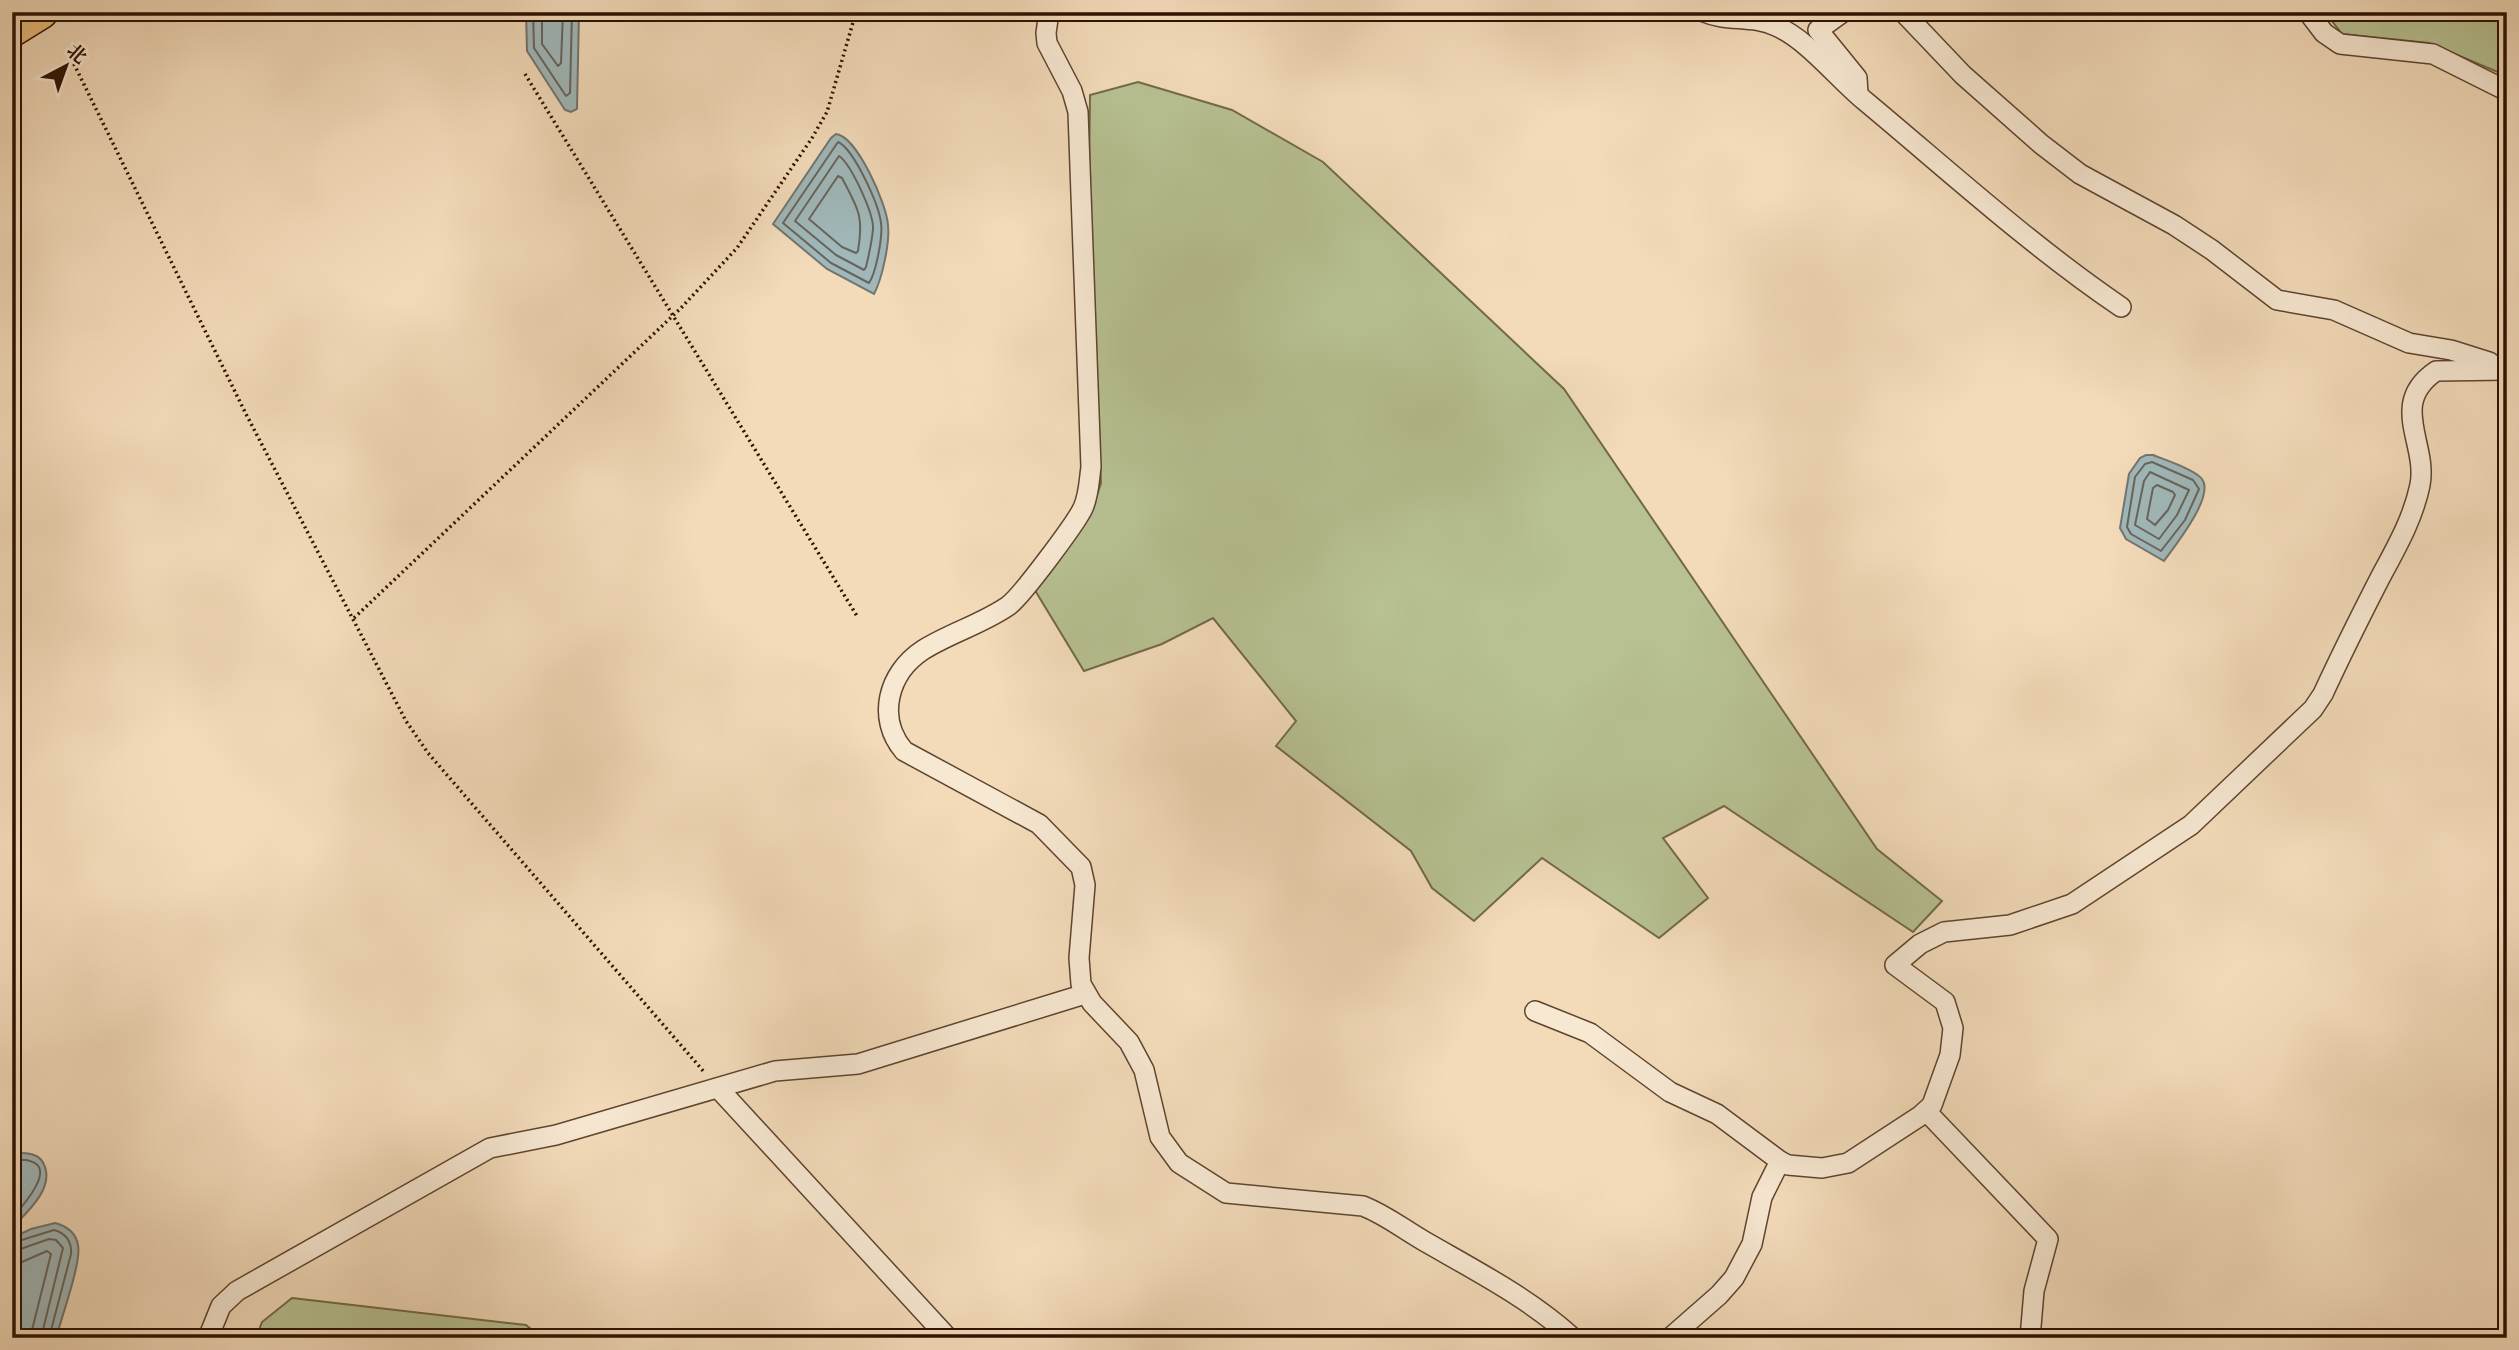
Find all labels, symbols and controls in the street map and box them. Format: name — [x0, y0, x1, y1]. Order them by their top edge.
north arrow — [32, 32, 102, 102]
text: 北 — [61, 38, 92, 70]

